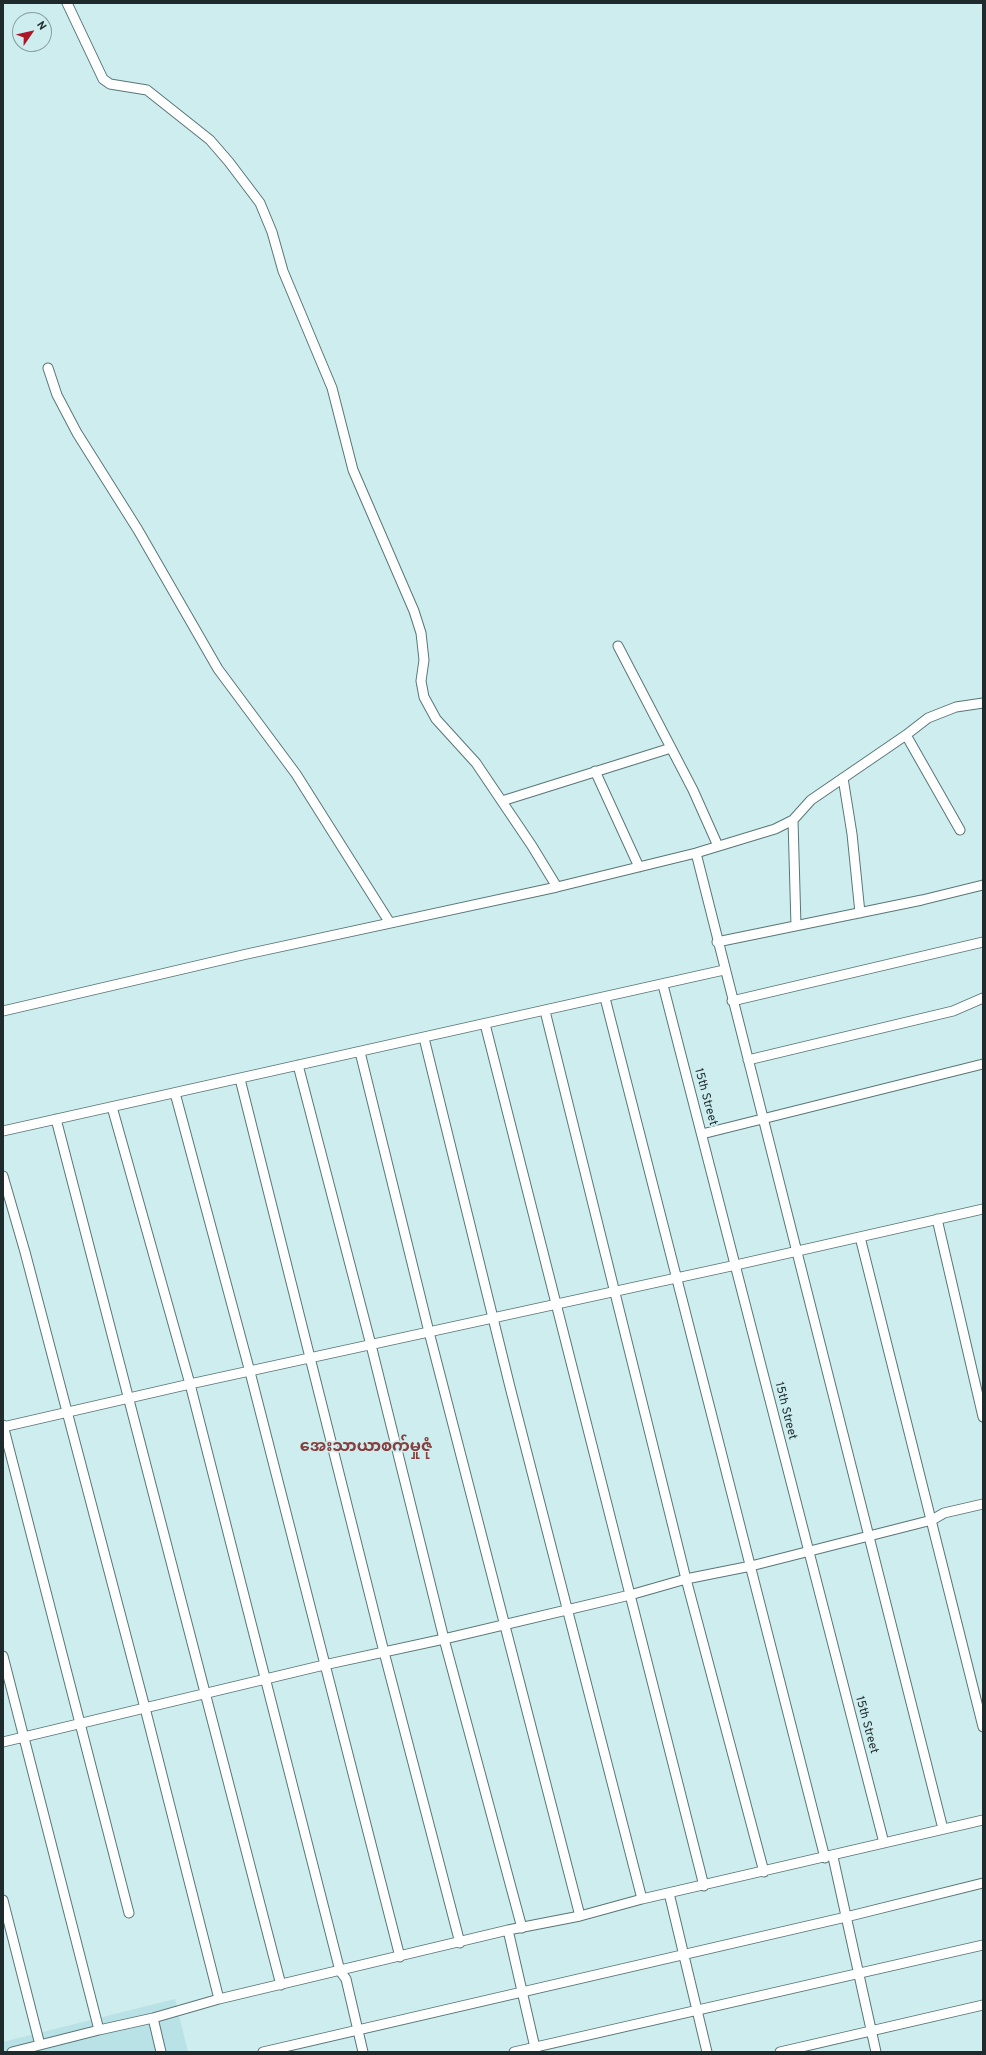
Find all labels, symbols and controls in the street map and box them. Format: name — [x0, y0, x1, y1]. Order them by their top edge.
north arrow — [12, 12, 52, 52]
text: N — [33, 19, 49, 33]
street label: 15th Street — [690, 1067, 720, 1127]
street label: 15th Street — [771, 1381, 799, 1441]
district label: အေးသာယာစက်မှုဇုံ — [300, 1438, 432, 1458]
street label: 15th Street — [851, 1695, 881, 1755]

